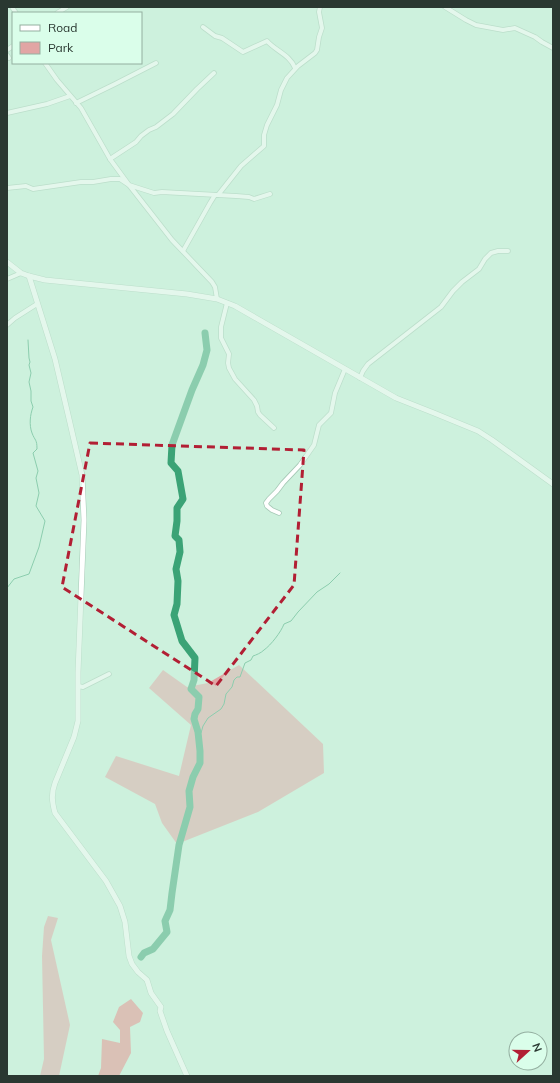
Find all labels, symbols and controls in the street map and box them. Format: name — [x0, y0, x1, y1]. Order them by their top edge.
legend — [12, 12, 142, 64]
text: Road — [48, 20, 77, 35]
text: Park — [48, 40, 74, 55]
north arrow — [508, 1031, 548, 1071]
text: N — [529, 1041, 545, 1054]

